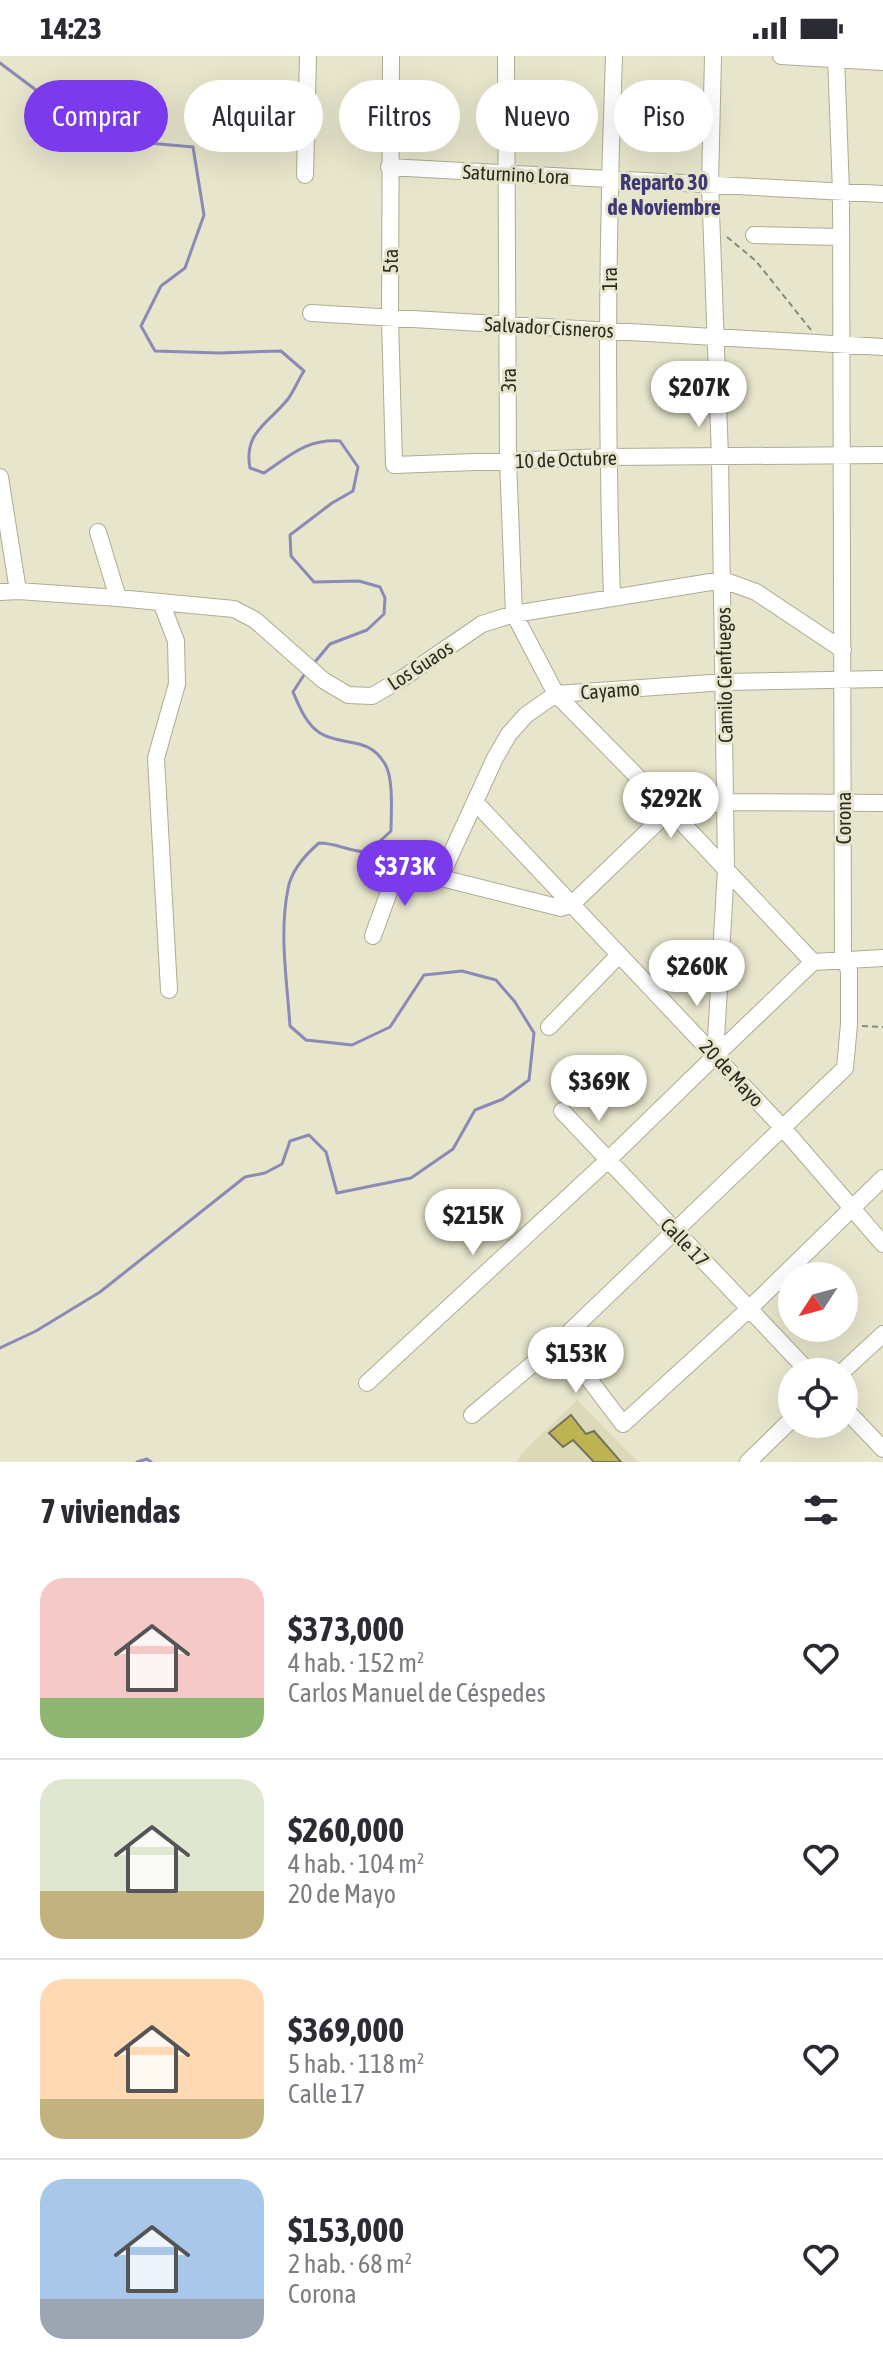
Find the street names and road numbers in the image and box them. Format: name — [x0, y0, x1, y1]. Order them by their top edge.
street label: Saturnino Lora — [462, 160, 570, 188]
street label: 5ta — [379, 249, 402, 273]
street label: 1ra — [598, 267, 621, 291]
street label: Salvador Cisneros — [484, 312, 614, 342]
street label: 3ra — [497, 368, 520, 392]
street label: 10 de Octubre — [515, 446, 617, 472]
street label: Camilo Cienfuegos — [711, 607, 737, 743]
street label: Los Guaos — [383, 635, 457, 695]
street label: Cayamo — [580, 676, 640, 704]
street label: Corona — [832, 792, 855, 844]
street label: 20 de Mayo — [695, 1035, 769, 1111]
street label: Calle 17 — [656, 1213, 714, 1271]

